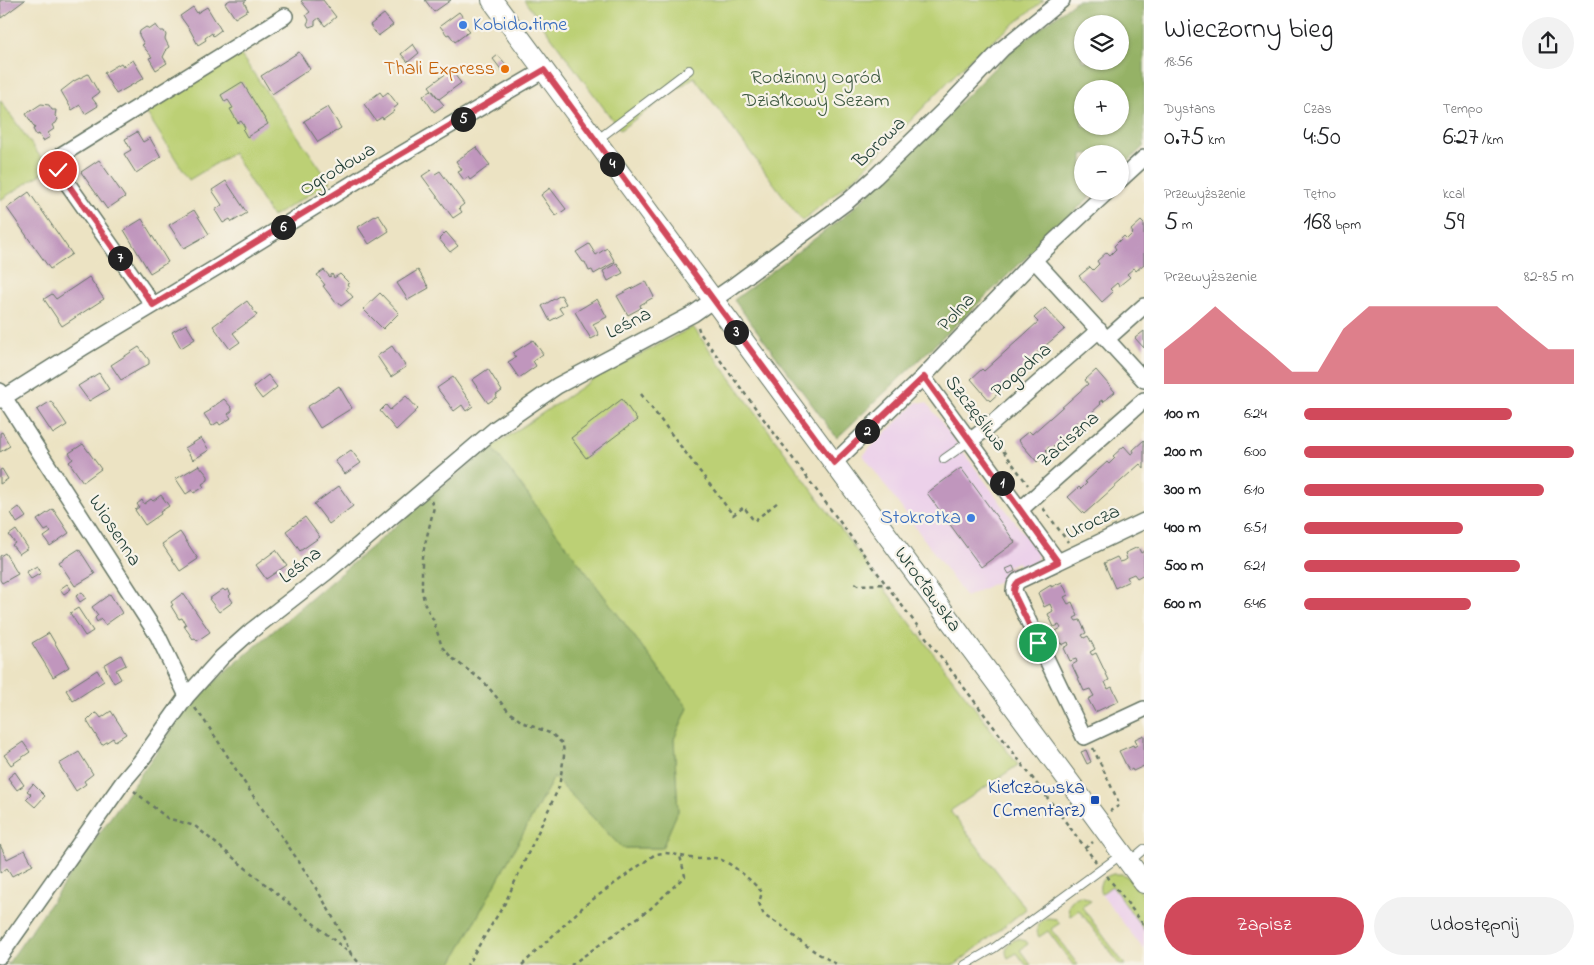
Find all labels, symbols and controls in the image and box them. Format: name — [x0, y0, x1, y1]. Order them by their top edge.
text: Wieczorny bieg — [1164, 10, 1333, 51]
place label: Kobido.time — [473, 11, 567, 40]
map controls — [1074, 15, 1129, 200]
button: layers — [1074, 15, 1129, 70]
button: share — [1522, 17, 1574, 69]
marker: Kobido.time — [457, 19, 469, 31]
text: 18:56 — [1164, 50, 1193, 74]
place label: Thali Express — [384, 55, 495, 84]
marker: Thali Express — [499, 63, 511, 75]
park label: Rodzinny Ogród Działkowy Sezam — [742, 64, 889, 116]
button: + — [1074, 80, 1129, 135]
text: Dystans — [1164, 99, 1215, 120]
text: Czas — [1303, 99, 1332, 120]
text: Tempo — [1443, 99, 1483, 120]
pin: 5 — [450, 106, 476, 132]
text: 5 — [459, 109, 468, 130]
street label: Borowa — [846, 110, 913, 176]
text: 0.75 — [1164, 120, 1205, 156]
text: 4:50 — [1303, 120, 1341, 156]
text: 6:27 — [1443, 120, 1479, 156]
text: km — [1205, 130, 1225, 151]
text: /km — [1479, 130, 1503, 151]
street label: Ogrodowa — [294, 136, 382, 205]
button: − — [1074, 145, 1129, 200]
pin — [37, 149, 79, 191]
pin: 4 — [600, 152, 624, 176]
text: 4 — [610, 154, 615, 175]
icon: check — [44, 156, 72, 184]
text: Przewyższenie — [1164, 184, 1246, 205]
text: Tętno — [1303, 184, 1336, 205]
text: kcal — [1443, 184, 1465, 205]
text: 5 — [1164, 205, 1178, 241]
text: 168 — [1303, 205, 1332, 241]
text: 59 — [1443, 205, 1464, 241]
pin: 6 — [270, 214, 296, 240]
text: m — [1178, 215, 1193, 236]
text: bpm — [1332, 215, 1361, 236]
text: 6 — [280, 217, 287, 238]
pin: 7 — [108, 246, 132, 270]
text: 7 — [118, 248, 123, 269]
text: Przewyższenie — [1164, 265, 1257, 289]
text: 82–85 m — [1524, 265, 1574, 289]
street label: Polna — [931, 287, 983, 339]
street label: Leśna — [601, 300, 657, 348]
pin: 3 — [724, 320, 748, 344]
text: 3 — [734, 322, 739, 343]
street label: Pogodna — [985, 336, 1059, 406]
street label: Szczęśliwa — [937, 370, 1013, 458]
text: 100 m — [1164, 402, 1199, 426]
text: 6:24 — [1244, 402, 1267, 426]
street label: Zaciszna — [1032, 405, 1106, 475]
pin: 2 — [854, 418, 880, 444]
text: 2 — [864, 421, 871, 442]
text: 200 m — [1164, 440, 1202, 464]
text: 6:00 — [1244, 440, 1266, 464]
pin: 1 — [990, 470, 1014, 496]
text: 1 — [1000, 473, 1005, 494]
text: 300 m — [1164, 478, 1201, 502]
text: 6:10 — [1244, 478, 1264, 502]
street label: Wiosenna — [80, 489, 148, 573]
street label: Urocza — [1061, 498, 1125, 548]
place label: Stokrotka — [880, 504, 961, 533]
marker: Stokrotka — [965, 512, 977, 524]
text: 400 m — [1164, 516, 1201, 540]
text: 6:51 — [1244, 516, 1267, 540]
street label: Leśna — [273, 540, 329, 592]
street label: Wrocławska — [886, 541, 968, 639]
text: 500 m — [1164, 554, 1203, 578]
text: 6:21 — [1244, 554, 1265, 578]
text: 600 m — [1164, 592, 1201, 616]
text: 6:46 — [1244, 592, 1266, 616]
pin — [1017, 622, 1059, 664]
icon: arrive — [1024, 629, 1052, 657]
place label: Kiełczowska (Cmentarz) — [988, 774, 1085, 826]
marker: Kiełczowska (Cmentarz) — [1089, 794, 1101, 806]
button: Zapisz — [1164, 897, 1364, 955]
button: Udostępnij — [1374, 897, 1574, 955]

